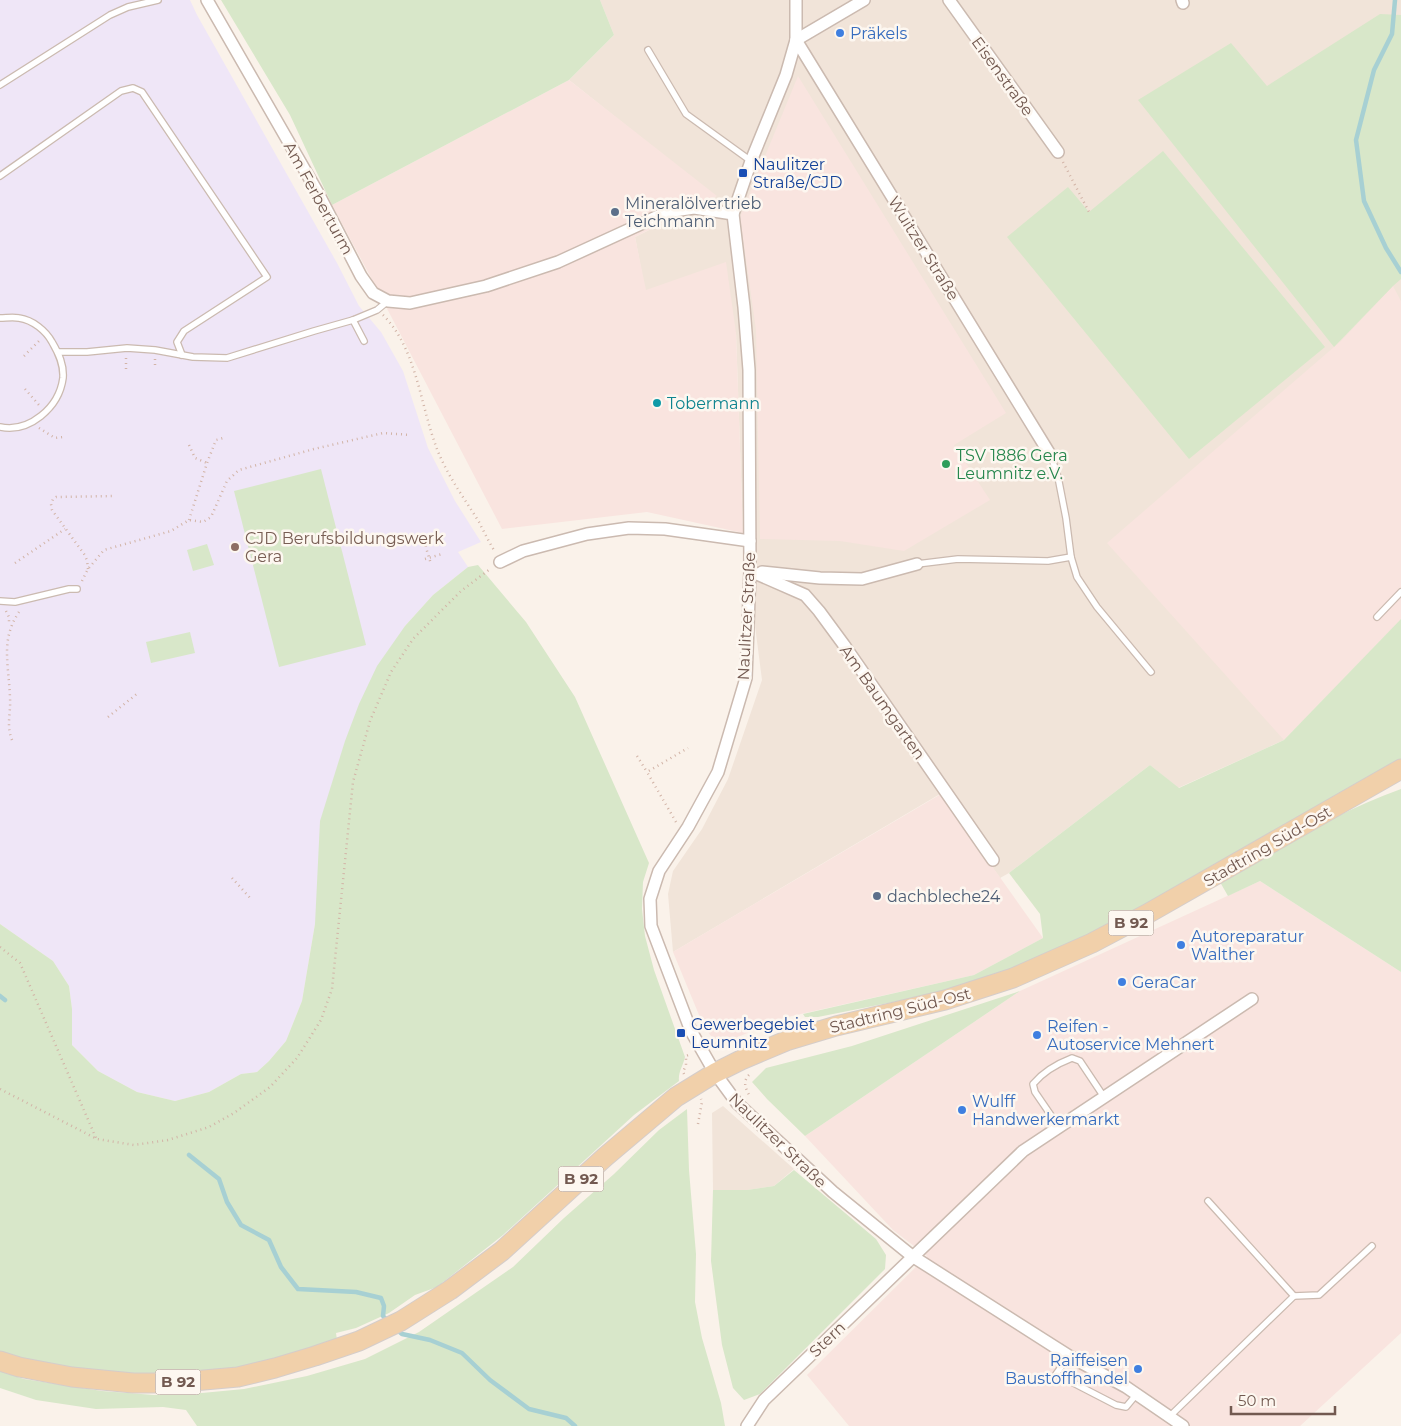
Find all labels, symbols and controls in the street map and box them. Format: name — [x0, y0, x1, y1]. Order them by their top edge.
place label: Präkels — [850, 24, 908, 43]
marker: Präkels — [834, 27, 846, 39]
street label: Eisenstraße — [968, 33, 1038, 120]
street label: Am Ferberturm — [280, 138, 357, 258]
place label: Naulitzer Straße/CJD — [753, 155, 843, 192]
marker: Naulitzer Straße/CJD — [737, 167, 749, 179]
street label: Wuitzer Straße — [884, 193, 963, 304]
place label: Mineralölvertrieb Teichmann — [625, 194, 761, 231]
marker: Mineralölvertrieb Teichmann — [609, 206, 621, 218]
place label: Tobermann — [667, 394, 760, 413]
marker: Tobermann — [651, 397, 663, 409]
place label: TSV 1886 Gera Leumnitz e.V. — [956, 446, 1068, 483]
marker: TSV 1886 Gera Leumnitz e.V. — [940, 458, 952, 470]
place label: CJD Berufsbildungswerk Gera — [245, 529, 444, 566]
marker: CJD Berufsbildungswerk Gera — [229, 541, 241, 553]
street label: Naulitzer Straße — [734, 551, 759, 681]
street label: Am Baumgarten — [836, 641, 929, 763]
street label: Stadtring Süd-Ost — [1200, 802, 1335, 891]
place label: dachbleche24 — [887, 887, 1001, 906]
marker: dachbleche24 — [871, 890, 883, 902]
road number: B 92 — [1108, 910, 1154, 936]
place label: Autoreparatur Walther — [1191, 927, 1304, 964]
marker: Autoreparatur Walther — [1175, 939, 1187, 951]
place label: GeraCar — [1132, 973, 1196, 992]
marker: GeraCar — [1116, 976, 1128, 988]
street label: Stadtring Süd-Ost — [828, 984, 973, 1037]
place label: Gewerbegebiet Leumnitz — [691, 1015, 816, 1052]
place label: Reifen - Autoservice Mehnert — [1047, 1017, 1215, 1054]
marker: Gewerbegebiet Leumnitz — [675, 1027, 687, 1039]
marker: Reifen - Autoservice Mehnert — [1031, 1029, 1043, 1041]
street label: Naulitzer Straße — [725, 1089, 830, 1192]
place label: Wulff Handwerkermarkt — [972, 1092, 1120, 1129]
marker: Wulff Handwerkermarkt — [956, 1104, 968, 1116]
road number: B 92 — [558, 1166, 604, 1192]
street label: Stern — [805, 1318, 849, 1361]
place label: Raiffeisen Baustoffhandel — [1005, 1351, 1128, 1388]
marker: Raiffeisen Baustoffhandel — [1132, 1363, 1144, 1375]
road number: B 92 — [156, 1370, 200, 1394]
scale bar — [1231, 1384, 1335, 1416]
text: 50 m — [1238, 1391, 1276, 1410]

